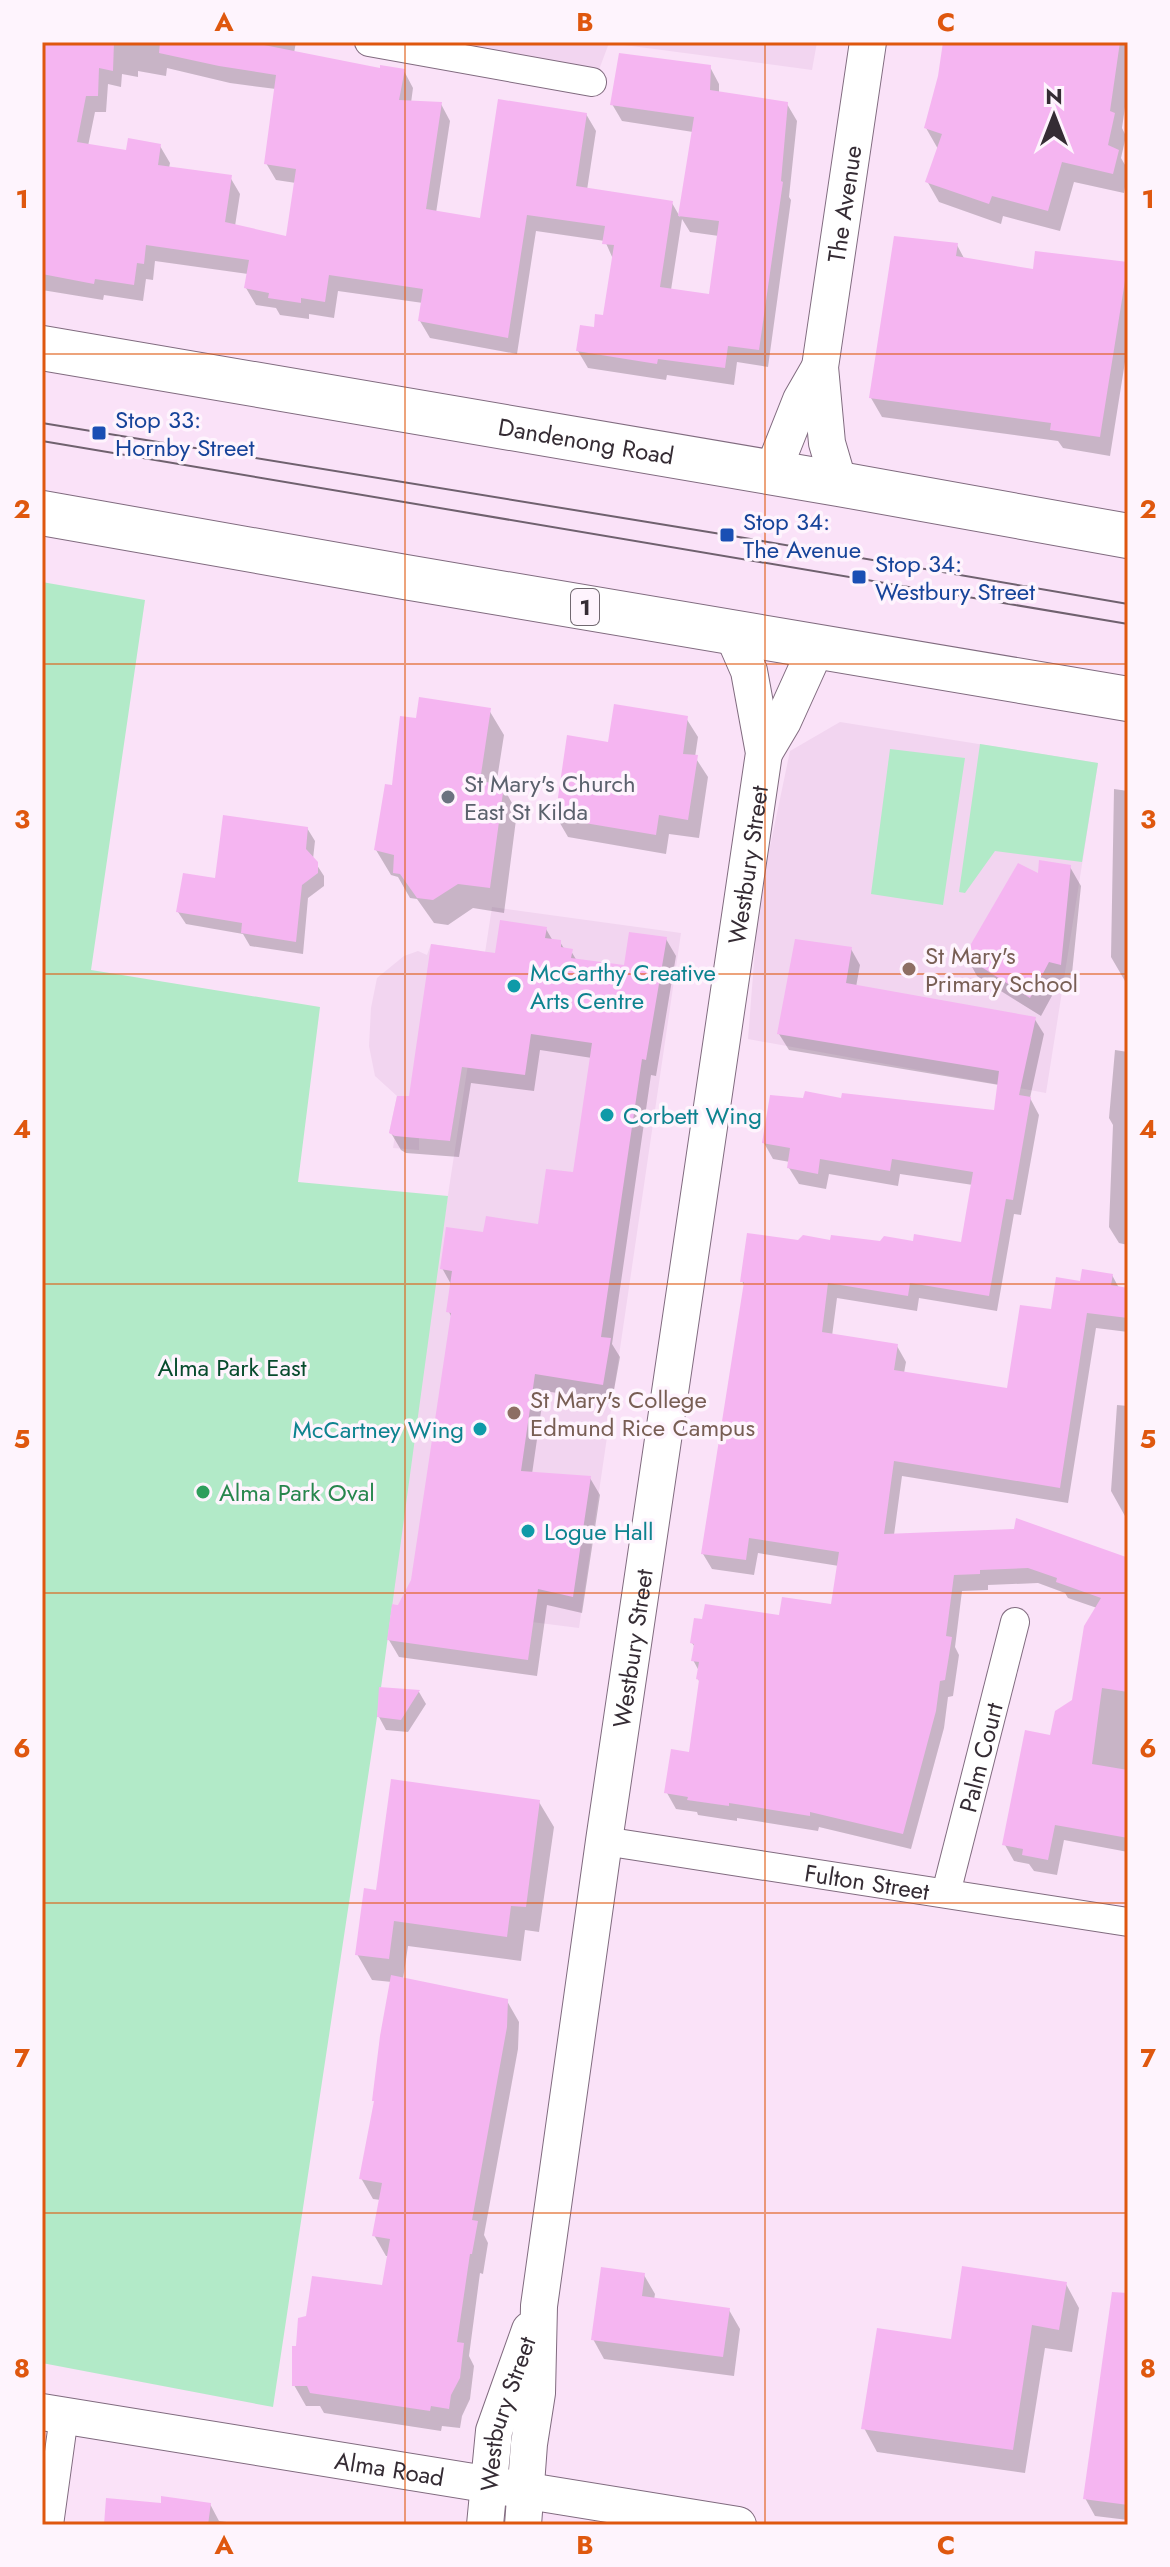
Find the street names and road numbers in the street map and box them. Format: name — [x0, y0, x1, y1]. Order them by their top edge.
street label: The Avenue — [818, 143, 870, 265]
street label: Dandenong Road — [496, 409, 677, 473]
road number: 1 — [571, 589, 599, 625]
street label: Westbury Street — [719, 783, 777, 947]
street label: Westbury Street — [603, 1567, 661, 1730]
street label: Palm Court — [950, 1699, 1011, 1816]
street label: Fulton Street — [802, 1855, 932, 1909]
street label: Westbury Street — [471, 2331, 544, 2493]
street label: Alma Road — [332, 2442, 447, 2495]

